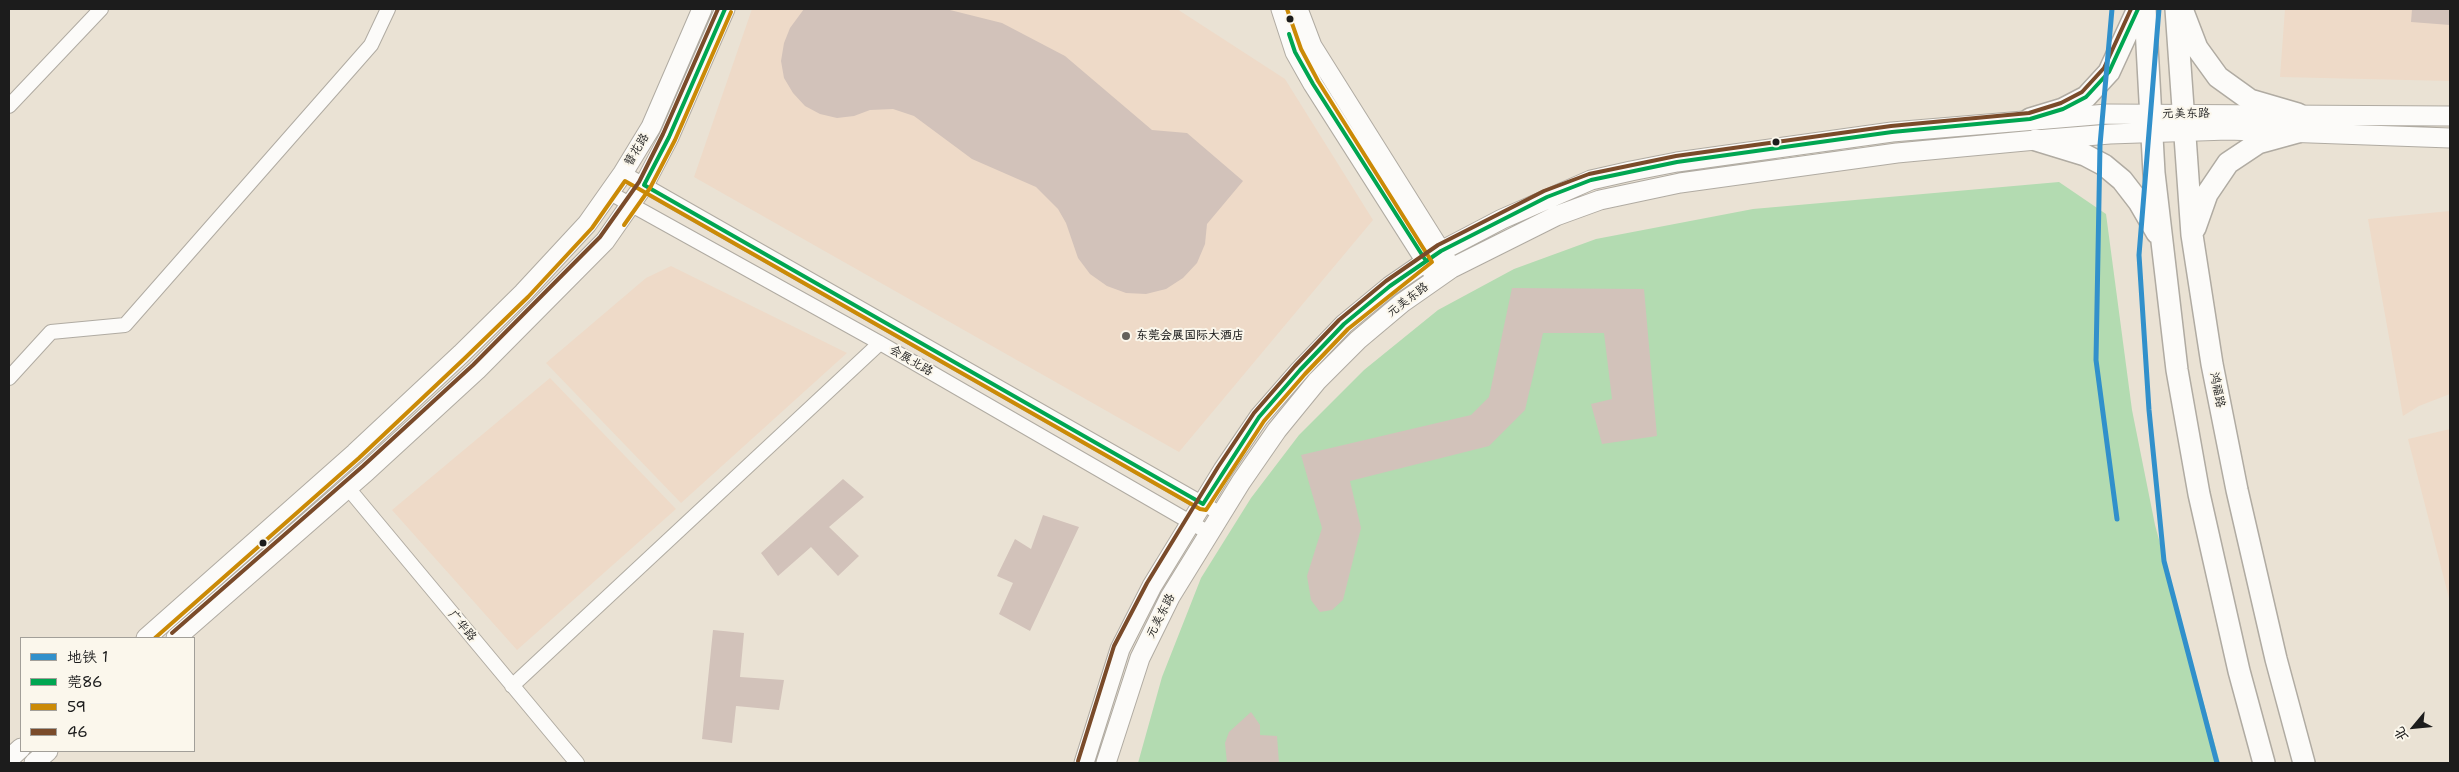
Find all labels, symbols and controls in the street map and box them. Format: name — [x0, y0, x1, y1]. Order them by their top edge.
unlabelled marker — [1285, 14, 1295, 24]
street label: 元美东路 — [2162, 106, 2210, 122]
street label: 簪花路 — [622, 131, 652, 169]
unlabelled marker — [1771, 137, 1781, 147]
street label: 元美东路 — [1384, 280, 1432, 320]
place label: 东莞会展国际大酒店 — [1136, 329, 1244, 343]
marker: 东莞会展国际大酒店 — [1120, 330, 1132, 342]
street label: 会展北路 — [887, 343, 935, 379]
street label: 鸿福路 — [2206, 371, 2228, 409]
unlabelled marker — [258, 538, 268, 548]
street label: 元美东路 — [1144, 591, 1178, 641]
street label: 广华路 — [445, 608, 479, 644]
legend — [20, 637, 195, 752]
text: 地铁 1 — [67, 647, 108, 667]
text: 莞86 — [67, 672, 103, 692]
text: 59 — [67, 697, 86, 717]
north arrow — [2389, 702, 2439, 752]
text: 46 — [67, 722, 88, 742]
text: 北 — [2390, 724, 2412, 744]

